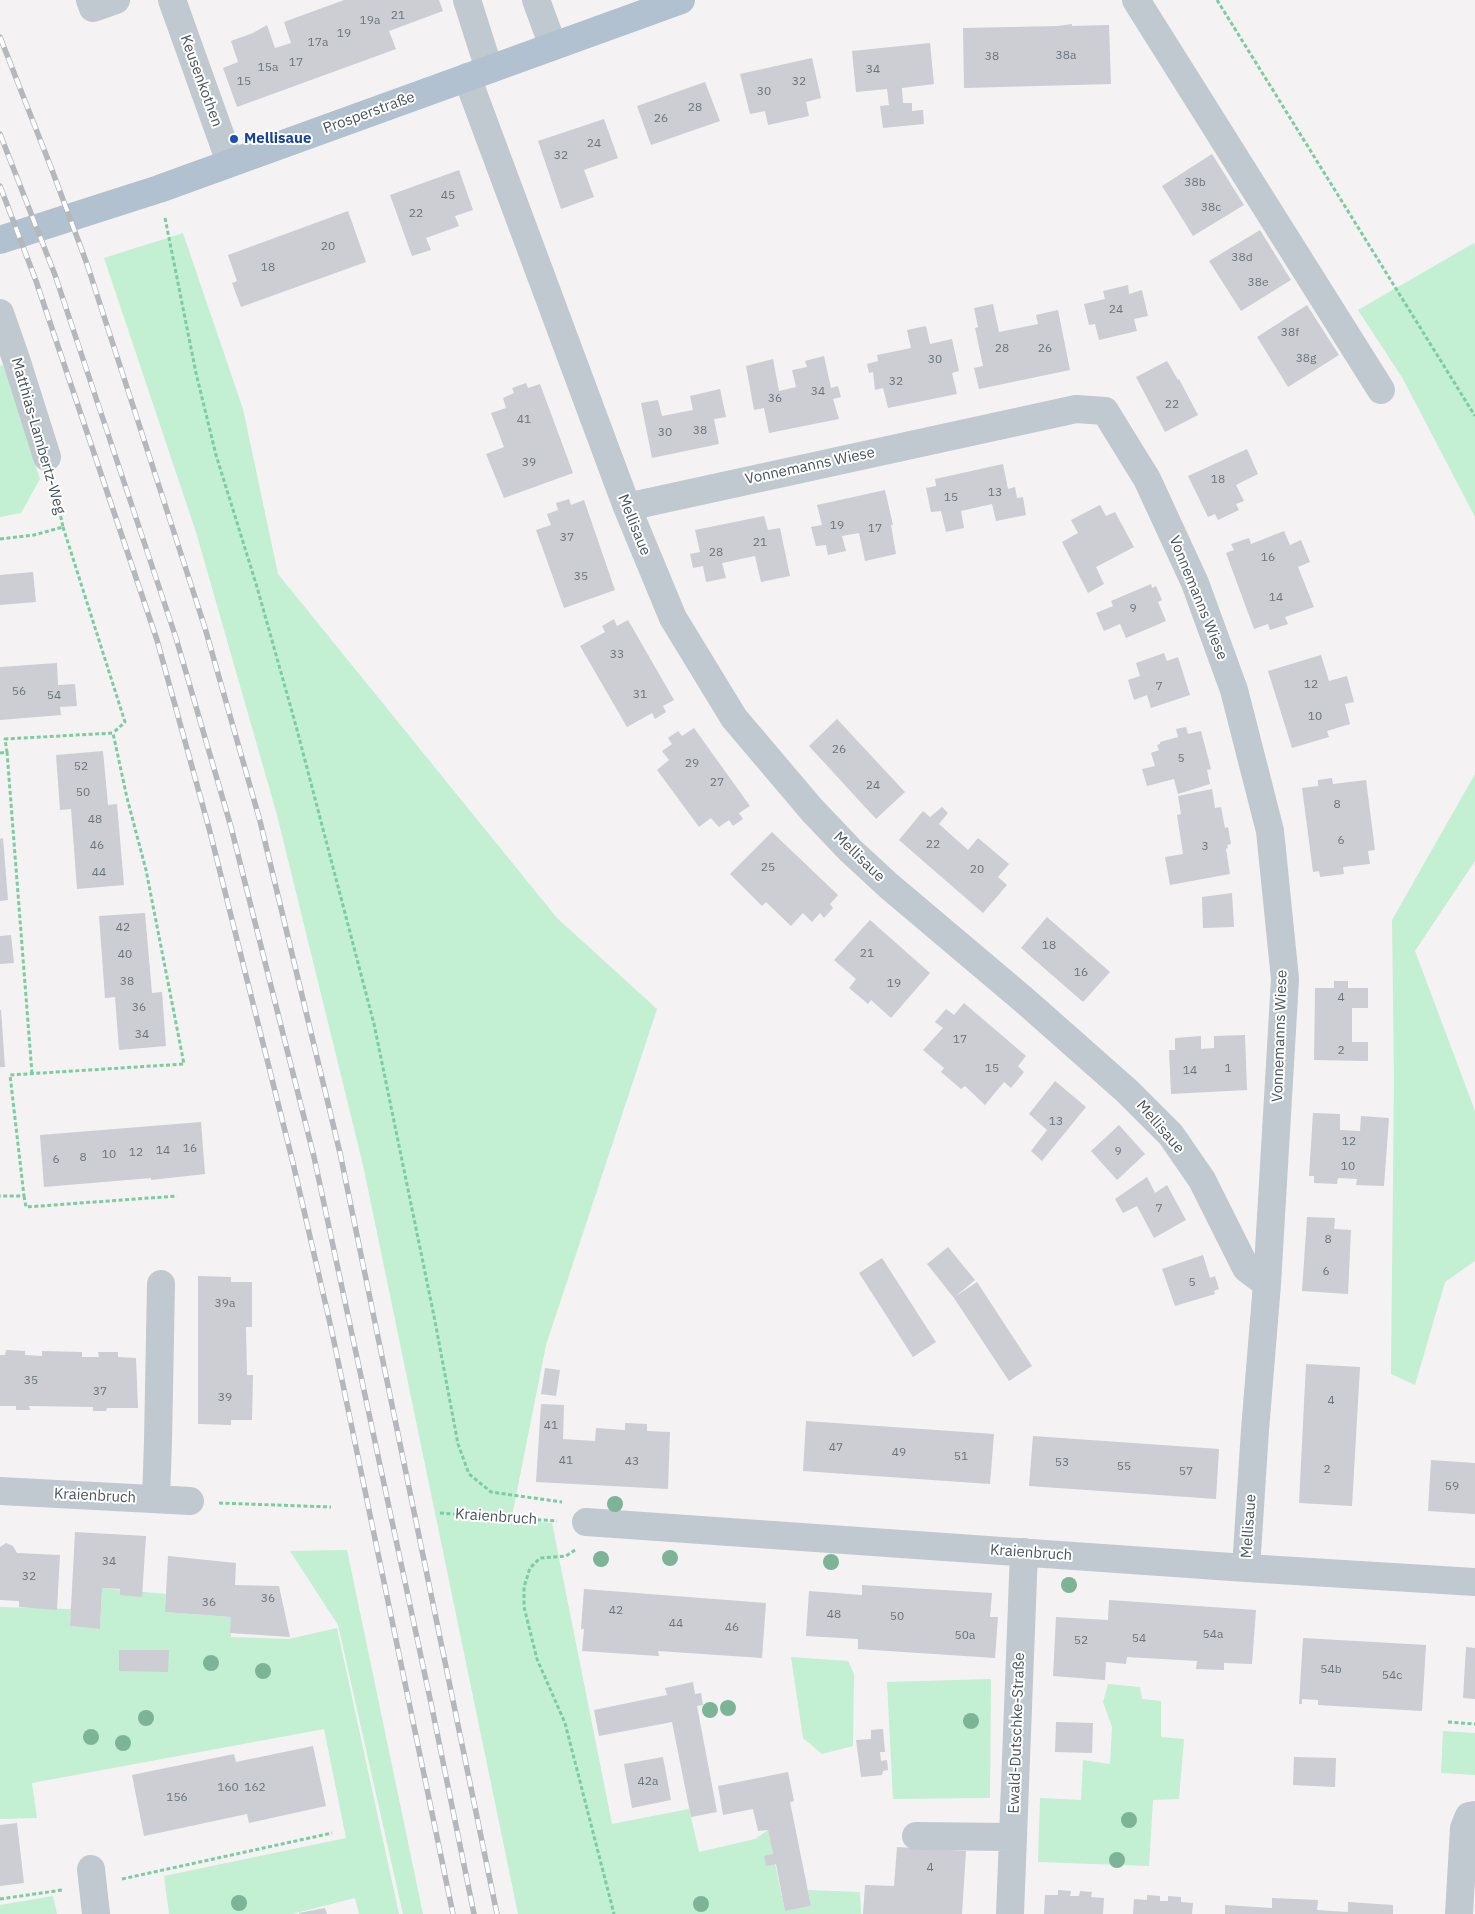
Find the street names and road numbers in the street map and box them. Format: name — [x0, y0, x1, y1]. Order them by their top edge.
street label: Keusenkothen — [176, 33, 226, 129]
street label: Prosperstraße — [321, 88, 417, 138]
street label: Matthias-Lambertz-Weg — [7, 356, 69, 516]
street label: Vonnemanns Wiese — [743, 443, 877, 489]
street label: Mellisaue — [614, 492, 654, 558]
street label: Vonnemanns Wiese — [1165, 533, 1231, 663]
street label: Mellisaue — [830, 828, 888, 886]
street label: Vonnemanns Wiese — [1269, 970, 1291, 1102]
street label: Mellisaue — [1132, 1097, 1188, 1157]
street label: Kraienbruch — [54, 1485, 136, 1507]
street label: Mellisaue — [1238, 1493, 1260, 1559]
street label: Kraienbruch — [454, 1505, 538, 1529]
street label: Kraienbruch — [989, 1541, 1073, 1565]
street label: Ewald-Dutschke-Straße — [1005, 1652, 1029, 1814]

